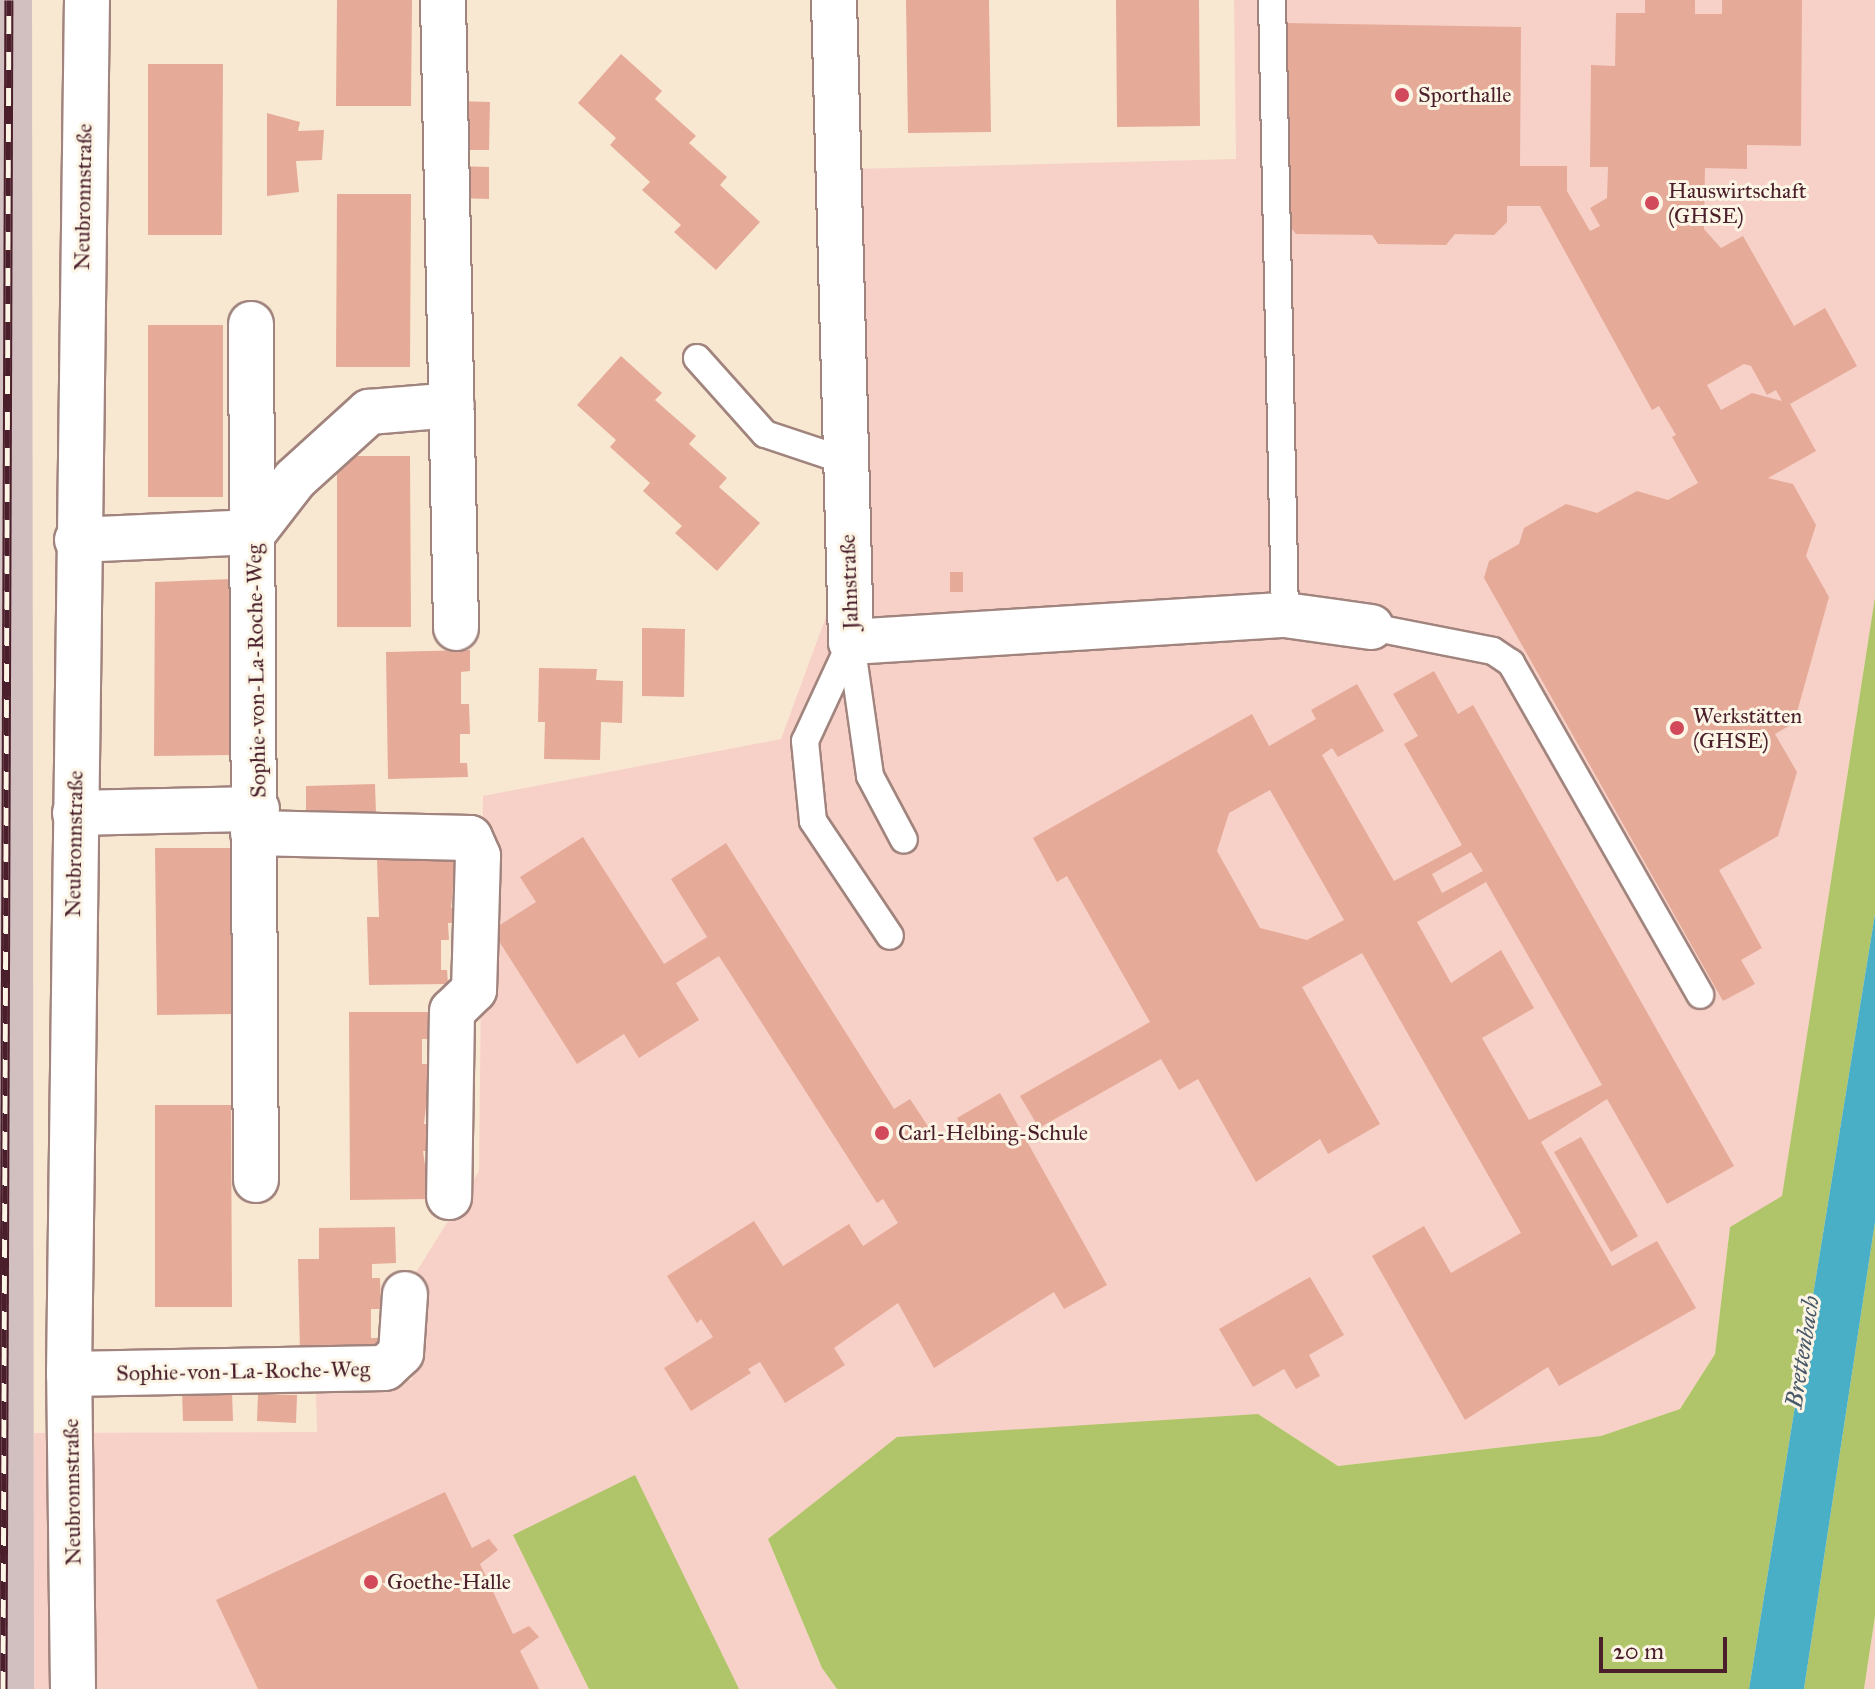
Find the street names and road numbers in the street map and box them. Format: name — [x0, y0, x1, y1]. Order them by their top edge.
street label: Neubronnstraße — [69, 123, 97, 271]
street label: Jahnstraße — [834, 534, 864, 630]
street label: Sophie-von-La-Roche-Weg — [241, 544, 271, 798]
street label: Neubronnstraße — [60, 770, 88, 918]
street label: Sophie-von-La-Roche-Weg — [116, 1356, 370, 1386]
street label: Neubronnstraße — [58, 1418, 86, 1566]

